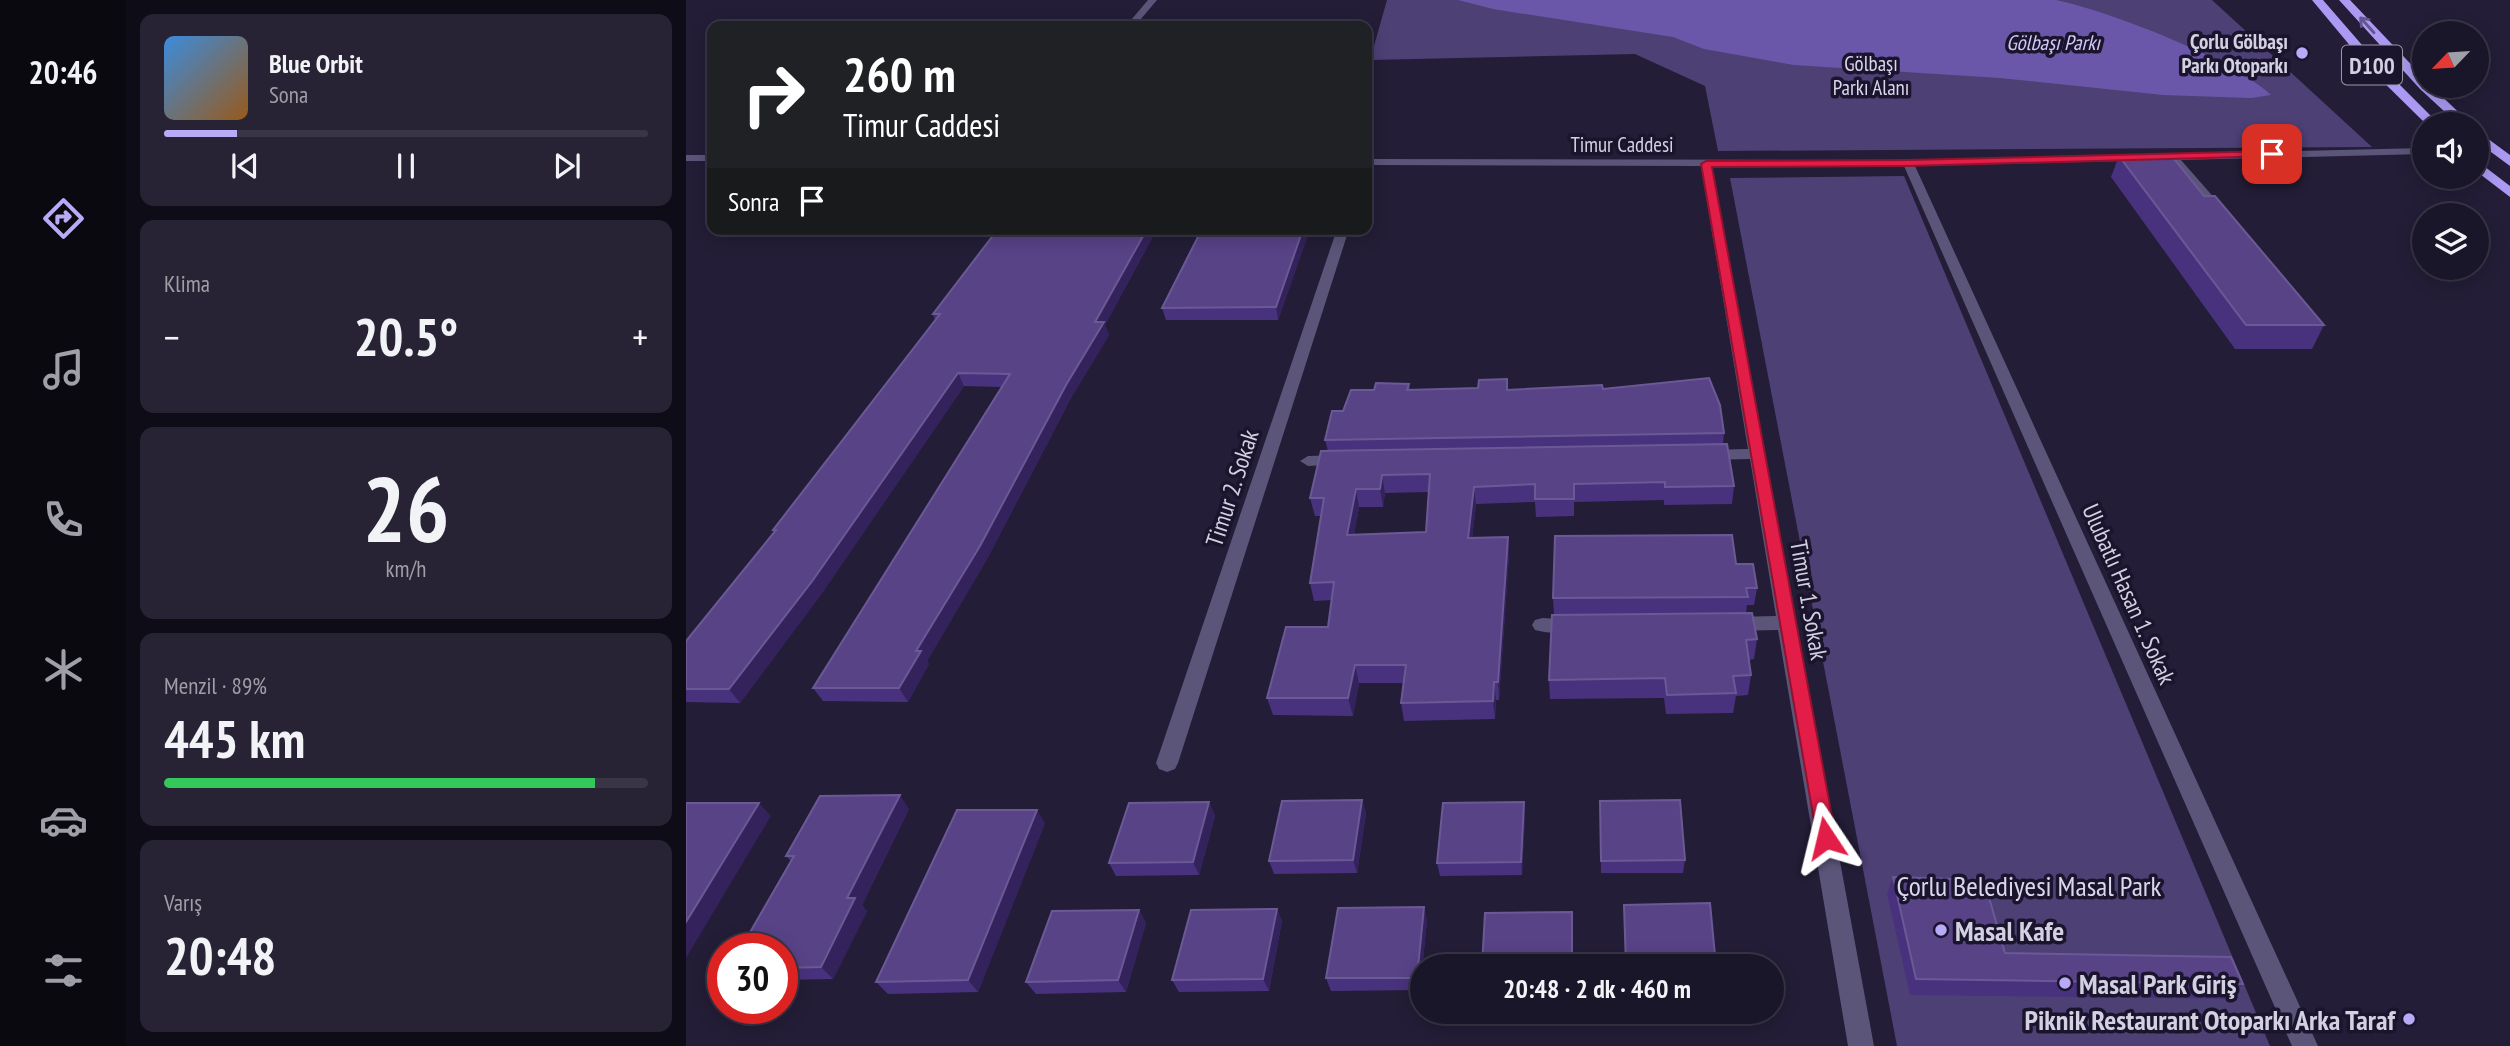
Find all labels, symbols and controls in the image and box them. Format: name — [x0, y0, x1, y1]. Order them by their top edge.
one-way arrow — [2358, 17, 2375, 34]
north arrow — [2412, 21, 2488, 98]
map controls — [2412, 21, 2489, 280]
place label: Çorlu Gölbaşı Parkı Otoparkı — [2182, 28, 2288, 79]
water label: Gölbaşı Parkı — [2006, 29, 2101, 56]
text: 260 m — [843, 42, 956, 106]
marker: Çorlu Gölbaşı Parkı Otoparkı — [2294, 45, 2310, 61]
road number: D100 — [2342, 46, 2402, 85]
text: Blue Orbit — [269, 47, 363, 80]
icon: right — [728, 49, 819, 140]
park label: Gölbaşı Parkı Alanı — [1833, 50, 1909, 101]
text: 20:46 — [28, 51, 98, 93]
text: Sona — [269, 80, 308, 109]
text: Timur Caddesi — [843, 104, 1000, 146]
button: sound — [2412, 112, 2489, 189]
pin — [2242, 124, 2302, 184]
street label: Timur Caddesi — [1570, 131, 1674, 158]
icon: arrive — [2253, 135, 2291, 173]
icon: previous — [226, 147, 264, 185]
icon: pause — [387, 147, 425, 185]
icon: next — [548, 147, 586, 185]
icon: arrive — [793, 182, 831, 220]
text: Sonra — [728, 185, 779, 218]
icon: directions — [39, 194, 88, 243]
button: layers — [2412, 203, 2489, 280]
text: Klima — [164, 269, 210, 298]
text: 20.5° — [354, 303, 458, 370]
text: − — [164, 312, 180, 361]
text: + — [632, 312, 648, 361]
icon: music — [39, 345, 88, 394]
street label: Timur 2. Sokak — [1199, 425, 1266, 550]
text: 26 — [363, 449, 450, 567]
icon: phone — [39, 495, 88, 544]
street label: Ulubatlı Hasan 1. Sokak — [2075, 499, 2183, 690]
street label: Timur 1. Sokak — [1783, 538, 1835, 663]
text: km/h — [386, 554, 426, 583]
icon: climate — [39, 645, 88, 694]
text: Menzil · 89% — [164, 671, 267, 700]
text: 445 km — [164, 705, 305, 772]
icon: car — [39, 796, 88, 845]
position arrow — [1789, 801, 1863, 875]
park label: Çorlu Belediyesi Masal Park — [1897, 867, 2162, 904]
text: Varış — [164, 888, 202, 917]
place label: Masal Kafe — [1955, 912, 2064, 949]
text: 20:48 — [164, 922, 276, 989]
marker: Masal Kafe — [1933, 922, 1949, 938]
speed limit sign: 30 — [707, 933, 798, 1024]
icon: filters — [39, 946, 88, 995]
place label: Masal Park Giriş — [2079, 965, 2237, 1002]
text: 20:48 · 2 dk · 460 m — [1503, 972, 1691, 1005]
marker: Masal Park Giriş — [2057, 975, 2073, 991]
place label: Piknik Restaurant Otoparkı Arka Taraf — [2025, 1001, 2397, 1038]
marker: Piknik Restaurant Otoparkı Arka Taraf — [2401, 1011, 2417, 1027]

